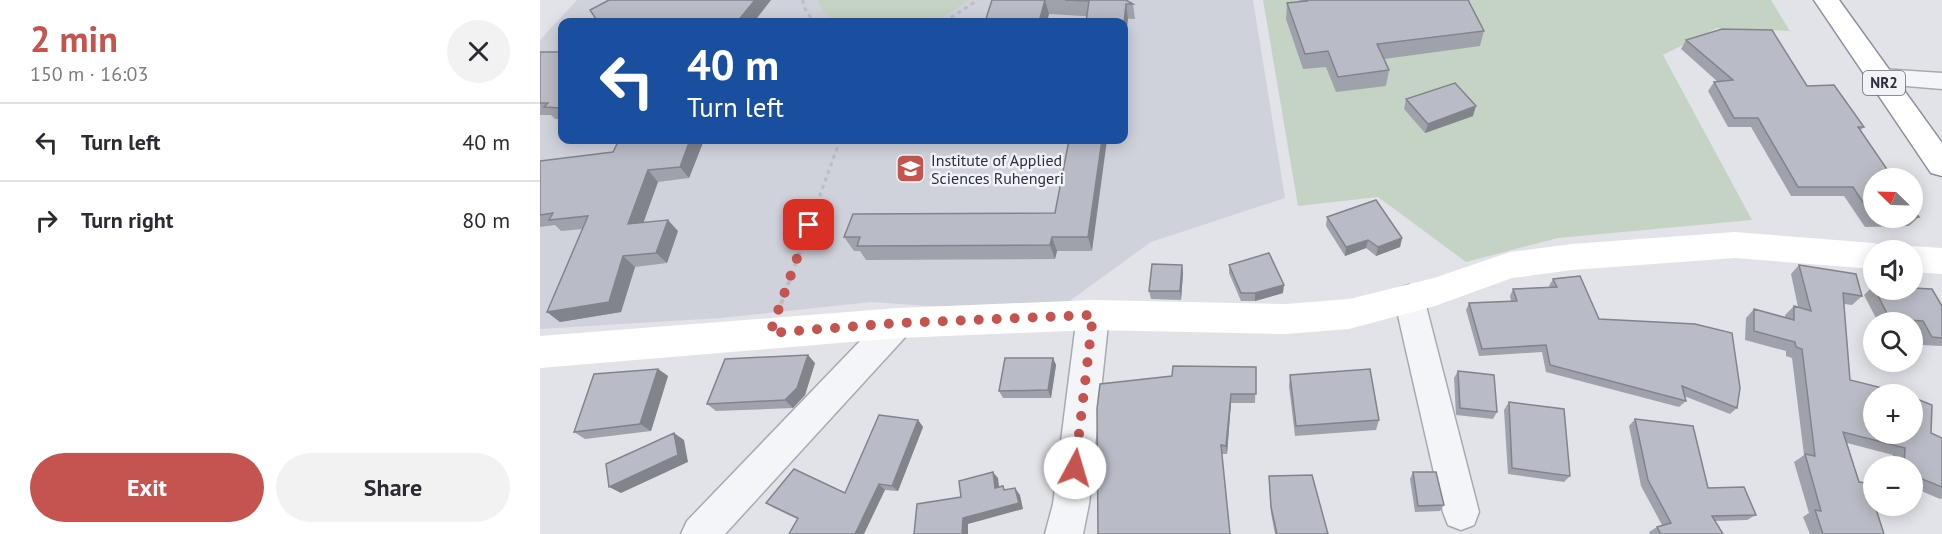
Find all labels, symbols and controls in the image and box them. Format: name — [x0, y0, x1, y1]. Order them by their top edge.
text: 2 min — [30, 15, 118, 62]
button: close — [447, 20, 510, 83]
text: 40 m — [687, 37, 779, 92]
icon: left — [588, 42, 666, 120]
text: 150 m · 16:03 — [30, 61, 148, 87]
road number: NR2 — [1863, 71, 1905, 95]
text: Turn left — [687, 90, 784, 124]
icon: left — [30, 126, 63, 159]
text: Turn left — [81, 128, 161, 156]
text: 40 m — [462, 128, 510, 156]
place label: Institute of Applied Sciences Ruhengeri — [931, 150, 1064, 188]
school or university icon: Institute of Applied Sciences Ruhengeri — [894, 153, 926, 185]
north arrow — [1863, 168, 1923, 228]
map controls — [1863, 168, 1923, 516]
pin — [783, 199, 834, 250]
icon: right — [30, 204, 63, 237]
text: Turn right — [81, 206, 173, 234]
text: 80 m — [462, 206, 510, 234]
icon: arrive — [792, 208, 825, 241]
button: sound — [1863, 240, 1923, 300]
button: search — [1863, 312, 1923, 372]
button: + — [1863, 384, 1923, 444]
position arrow — [1043, 436, 1107, 500]
button: Exit — [30, 453, 264, 522]
button: Share — [276, 453, 510, 522]
button: − — [1863, 456, 1923, 516]

